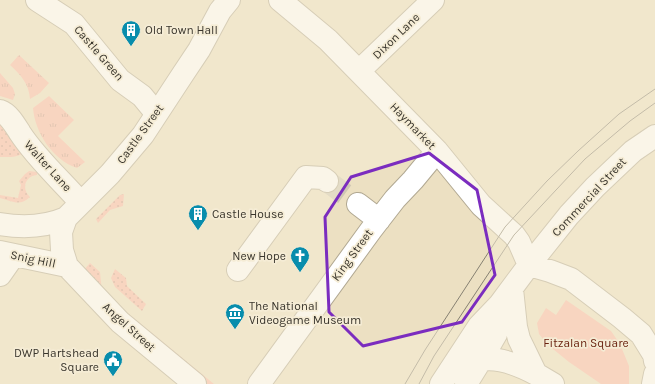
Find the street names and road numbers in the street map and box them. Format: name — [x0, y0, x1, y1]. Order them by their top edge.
street label: Dixon Lane — [370, 10, 422, 62]
street label: Castle Green — [71, 22, 127, 84]
street label: Haymarket — [387, 100, 439, 153]
street label: Castle Street — [114, 101, 167, 166]
street label: Walter Lane — [21, 138, 75, 194]
street label: Commercial Street — [549, 154, 629, 239]
street label: King Street — [329, 226, 376, 284]
street label: Snig Hill — [9, 247, 57, 271]
street label: Angel Street — [100, 300, 159, 355]

